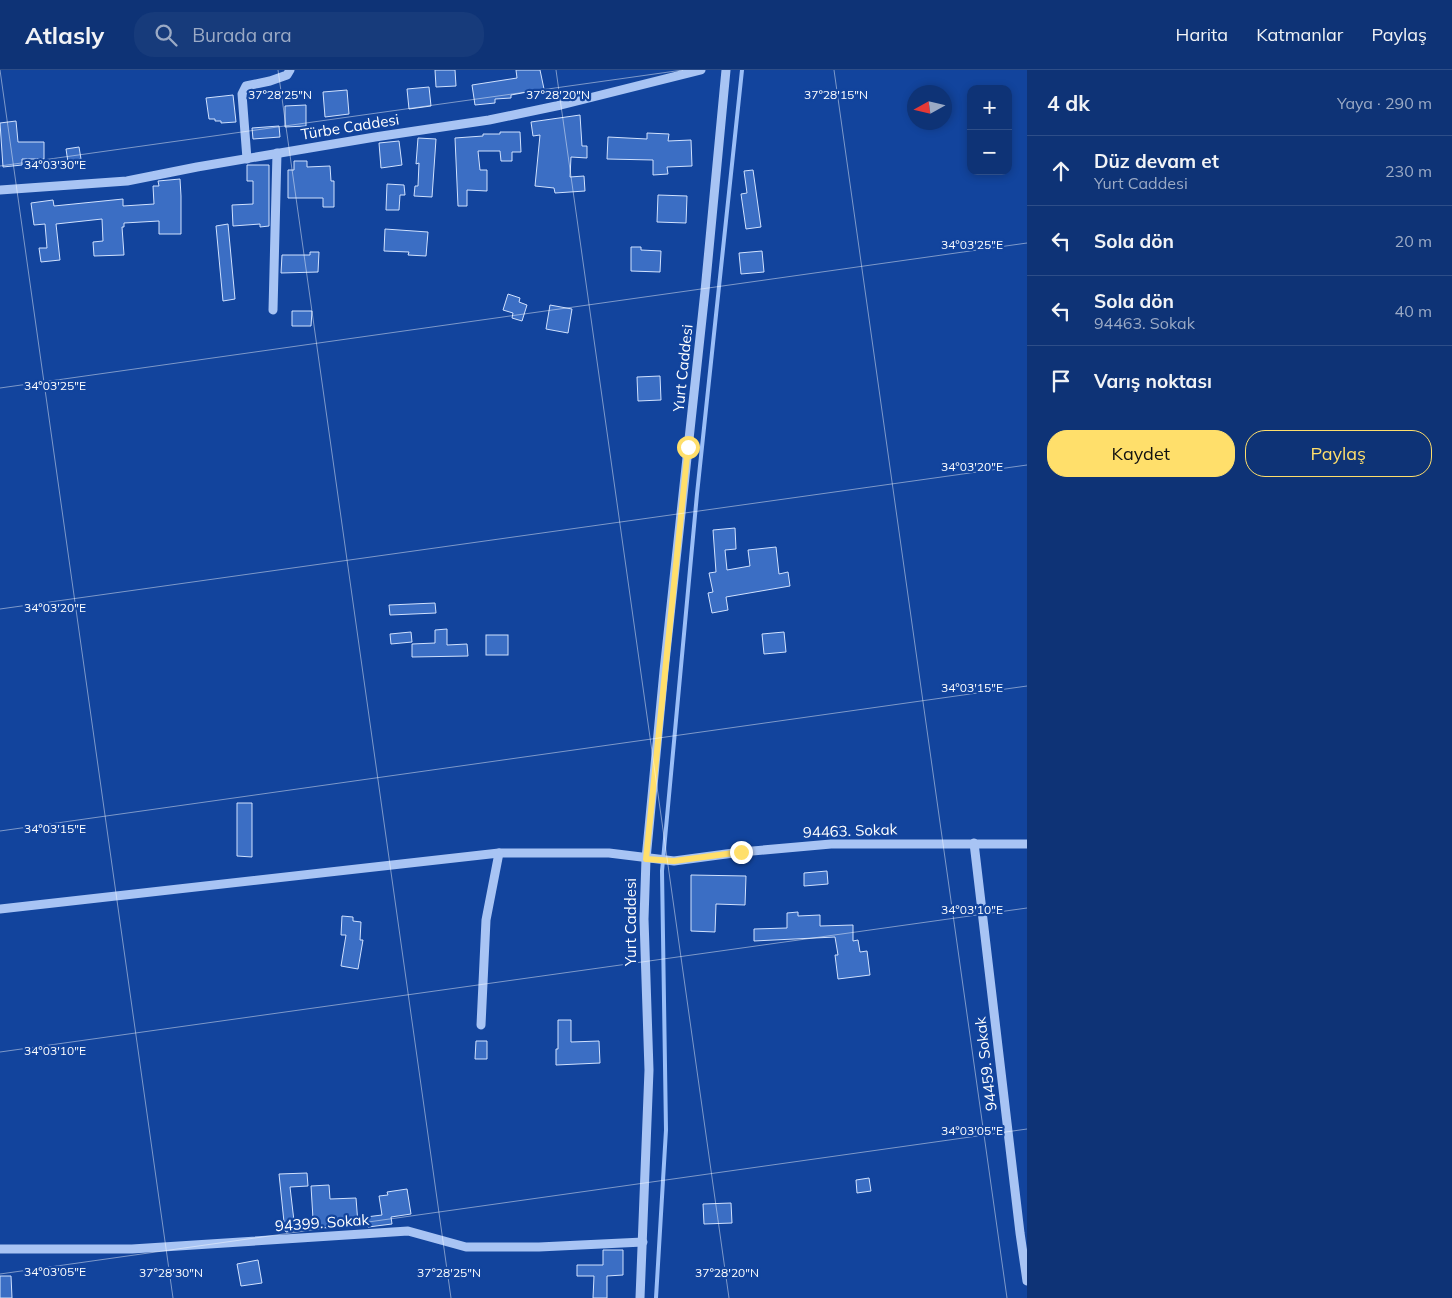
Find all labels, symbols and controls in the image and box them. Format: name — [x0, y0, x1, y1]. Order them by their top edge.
search box — [134, 12, 484, 57]
text: Atlasly — [25, 20, 104, 50]
icon: search — [152, 21, 180, 49]
text: Burada ara — [192, 23, 292, 47]
text: Harita — [1176, 23, 1228, 46]
text: Katmanlar — [1256, 23, 1343, 46]
text: Paylaş — [1371, 23, 1427, 46]
north arrow — [907, 85, 952, 130]
map controls — [967, 85, 1012, 175]
button: + — [967, 85, 1012, 130]
text: 37°28'25"N — [248, 87, 312, 102]
text: 37°28'20"N — [526, 87, 590, 102]
text: 37°28'15"N — [804, 87, 868, 102]
text: 4 dk — [1047, 90, 1090, 116]
text: Yaya · 290 m — [1337, 93, 1432, 113]
street label: Türbe Caddesi — [299, 109, 400, 144]
button: − — [967, 130, 1012, 175]
text: Düz devam et — [1094, 149, 1219, 173]
text: 34°03'30"E — [24, 157, 86, 172]
icon: ahead — [1047, 157, 1075, 185]
text: 230 m — [1385, 161, 1432, 181]
text: Yurt Caddesi — [1094, 173, 1188, 193]
icon: left — [1047, 227, 1075, 255]
text: Sola dön — [1094, 229, 1174, 253]
text: 20 m — [1395, 231, 1432, 251]
text: 34°03'25"E — [941, 237, 1003, 252]
text: Sola dön — [1094, 289, 1174, 313]
icon: left — [1047, 297, 1075, 325]
text: 40 m — [1395, 301, 1432, 321]
text: 94463. Sokak — [1094, 313, 1195, 333]
street label: Yurt Caddesi — [668, 323, 697, 414]
icon: arrive — [1047, 367, 1075, 395]
text: Varış noktası — [1094, 369, 1212, 393]
text: 34°03'25"E — [24, 378, 86, 393]
button: Kaydet — [1047, 430, 1235, 477]
button: Paylaş — [1245, 430, 1432, 477]
route start — [677, 436, 700, 459]
text: 34°03'20"E — [941, 459, 1003, 474]
text: 34°03'20"E — [24, 600, 86, 615]
text: 34°03'15"E — [941, 680, 1003, 695]
street label: 94463. Sokak — [802, 819, 898, 842]
text: 34°03'15"E — [24, 821, 86, 836]
route end — [730, 841, 753, 864]
street label: Yurt Caddesi — [621, 878, 640, 967]
text: 34°03'10"E — [941, 902, 1003, 917]
street label: 94459. Sokak — [970, 1016, 1001, 1112]
text: 34°03'10"E — [24, 1043, 86, 1058]
text: 34°03'05"E — [941, 1123, 1003, 1138]
street label: 94399. Sokak — [274, 1210, 370, 1235]
text: 34°03'05"E — [24, 1264, 86, 1279]
text: 37°28'30"N — [139, 1265, 203, 1280]
text: 37°28'25"N — [417, 1265, 481, 1280]
text: 37°28'20"N — [695, 1265, 759, 1280]

